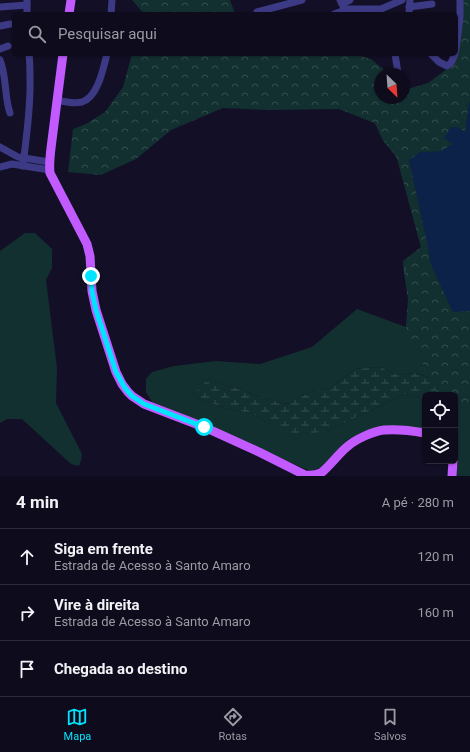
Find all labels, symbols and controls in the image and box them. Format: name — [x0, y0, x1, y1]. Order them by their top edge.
search box — [12, 12, 458, 56]
icon: search — [26, 23, 48, 45]
text: Pesquisar aqui — [58, 25, 157, 43]
north arrow — [374, 68, 410, 104]
route end — [82, 267, 100, 285]
map controls — [422, 392, 458, 464]
button: locate — [422, 392, 458, 428]
route start — [195, 418, 213, 436]
button: layers — [422, 428, 458, 464]
text: 4 min — [16, 492, 59, 512]
text: A pé · 280 m — [382, 495, 454, 510]
text: Siga em frente — [54, 540, 153, 558]
icon: ahead — [16, 546, 38, 568]
text: 120 m — [417, 549, 454, 564]
text: Estrada de Acesso à Santo Amaro — [54, 558, 251, 573]
text: Vire à direita — [54, 596, 140, 614]
icon: right — [16, 602, 38, 624]
text: 160 m — [417, 605, 454, 620]
text: Estrada de Acesso à Santo Amaro — [54, 614, 251, 629]
icon: arrive — [16, 658, 38, 680]
text: Chegada ao destino — [54, 660, 188, 678]
tab: Mapa — [64, 706, 91, 743]
tab: Rotas — [219, 706, 247, 743]
tab: Salvos — [374, 706, 406, 743]

